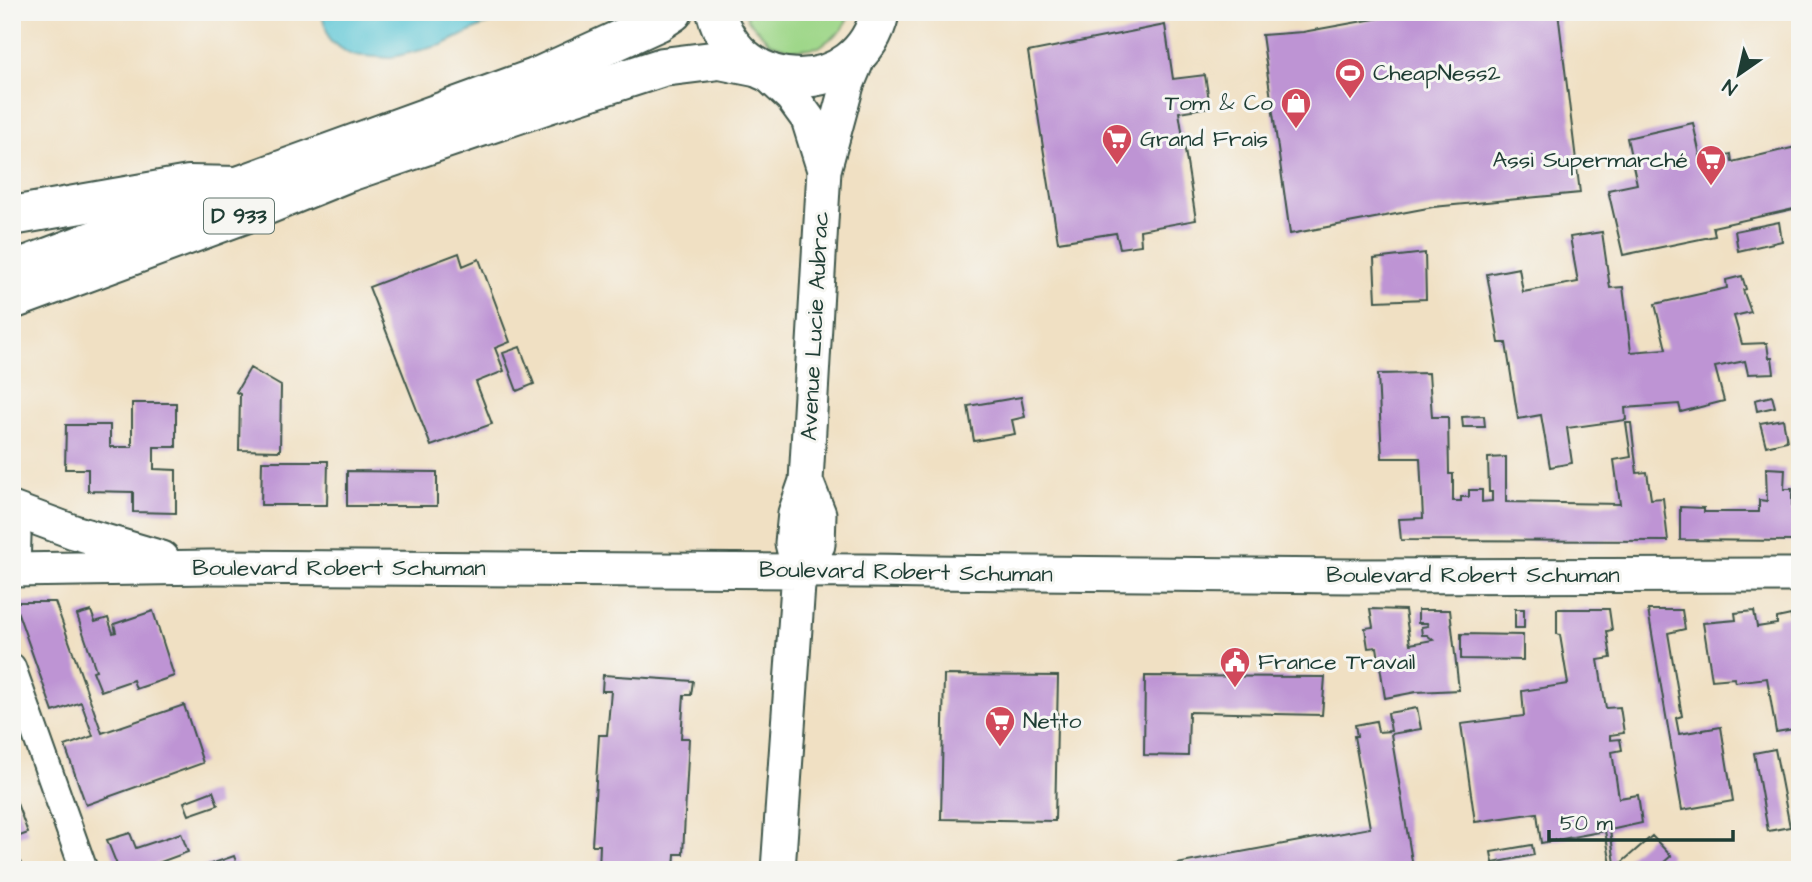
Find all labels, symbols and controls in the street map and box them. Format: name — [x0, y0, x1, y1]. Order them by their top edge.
north arrow — [1703, 38, 1773, 108]
sports icon: CheapNess2 — [1333, 56, 1367, 100]
place label: CheapNess2 — [1373, 57, 1501, 89]
text: N — [1718, 72, 1743, 101]
shop icon: Tom & Co — [1279, 86, 1313, 130]
place label: Tom & Co — [1165, 87, 1273, 119]
supermarket icon: Grand Frais — [1100, 122, 1134, 166]
place label: Grand Frais — [1140, 123, 1268, 155]
supermarket icon: Assi Supermarché — [1694, 143, 1728, 187]
place label: Assi Supermarché — [1492, 144, 1688, 176]
road number: D 933 — [204, 198, 274, 234]
street label: Avenue Lucie Aubrac — [793, 211, 837, 441]
street label: Boulevard Robert Schuman — [192, 552, 486, 584]
street label: Boulevard Robert Schuman — [759, 553, 1053, 591]
street label: Boulevard Robert Schuman — [1326, 559, 1620, 591]
public building icon: France Travail — [1218, 645, 1252, 689]
place label: France Travail — [1258, 646, 1415, 678]
supermarket icon: Netto — [983, 704, 1017, 748]
place label: Netto — [1023, 705, 1081, 737]
scale bar — [1549, 798, 1733, 842]
text: 50 m — [1560, 809, 1614, 838]

